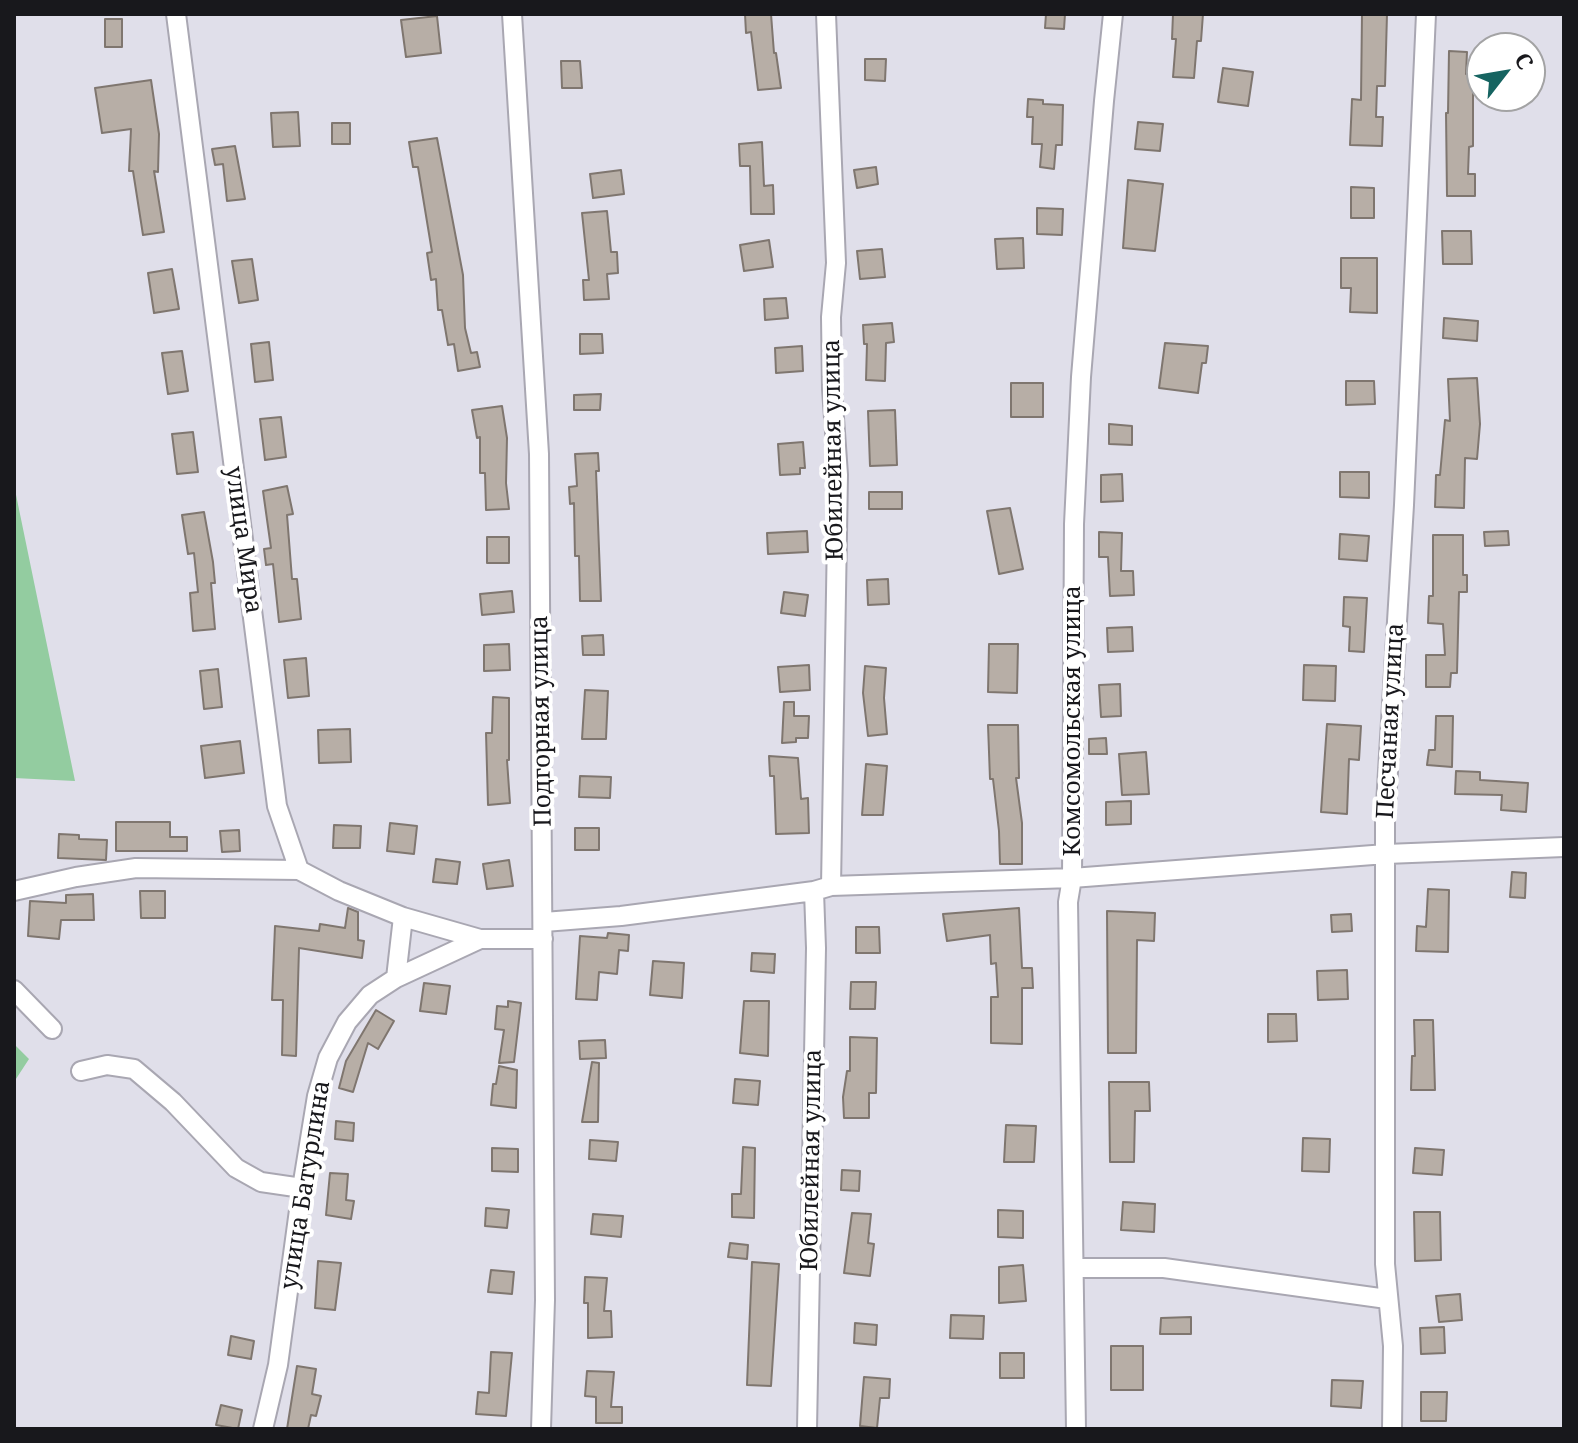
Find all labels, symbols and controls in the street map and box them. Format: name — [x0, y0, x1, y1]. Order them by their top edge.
north arrow — [1466, 32, 1546, 112]
text: С — [1508, 47, 1541, 75]
street label: Юбилейная улица — [818, 339, 850, 561]
street label: улица Мира — [218, 465, 268, 615]
street label: Комсомольская улица — [1059, 585, 1087, 857]
street label: Подгорная улица — [526, 615, 558, 827]
street label: Песчаная улица — [1371, 622, 1411, 820]
street label: Юбилейная улица — [796, 1049, 828, 1271]
street label: улица Батурлина — [275, 1078, 337, 1292]

